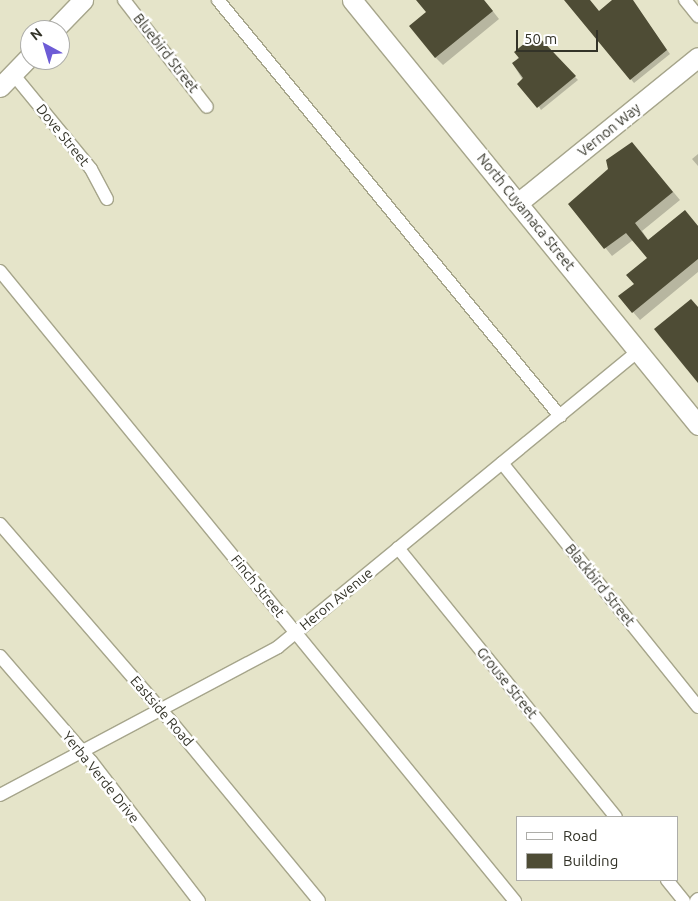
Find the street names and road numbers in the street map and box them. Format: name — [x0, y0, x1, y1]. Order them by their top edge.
street label: Bluebird Street — [130, 10, 202, 96]
street label: Vernon Way — [574, 100, 644, 160]
street label: Dove Street — [33, 101, 93, 169]
street label: North Cuyamaca Street — [474, 150, 578, 274]
street label: Blackbird Street — [562, 541, 638, 629]
street label: Finch Street — [228, 551, 288, 621]
street label: Heron Avenue — [296, 564, 376, 634]
street label: Grouse Street — [473, 644, 541, 722]
street label: Eastside Road — [127, 672, 197, 750]
street label: Yerba Verde Drive — [59, 728, 143, 826]

